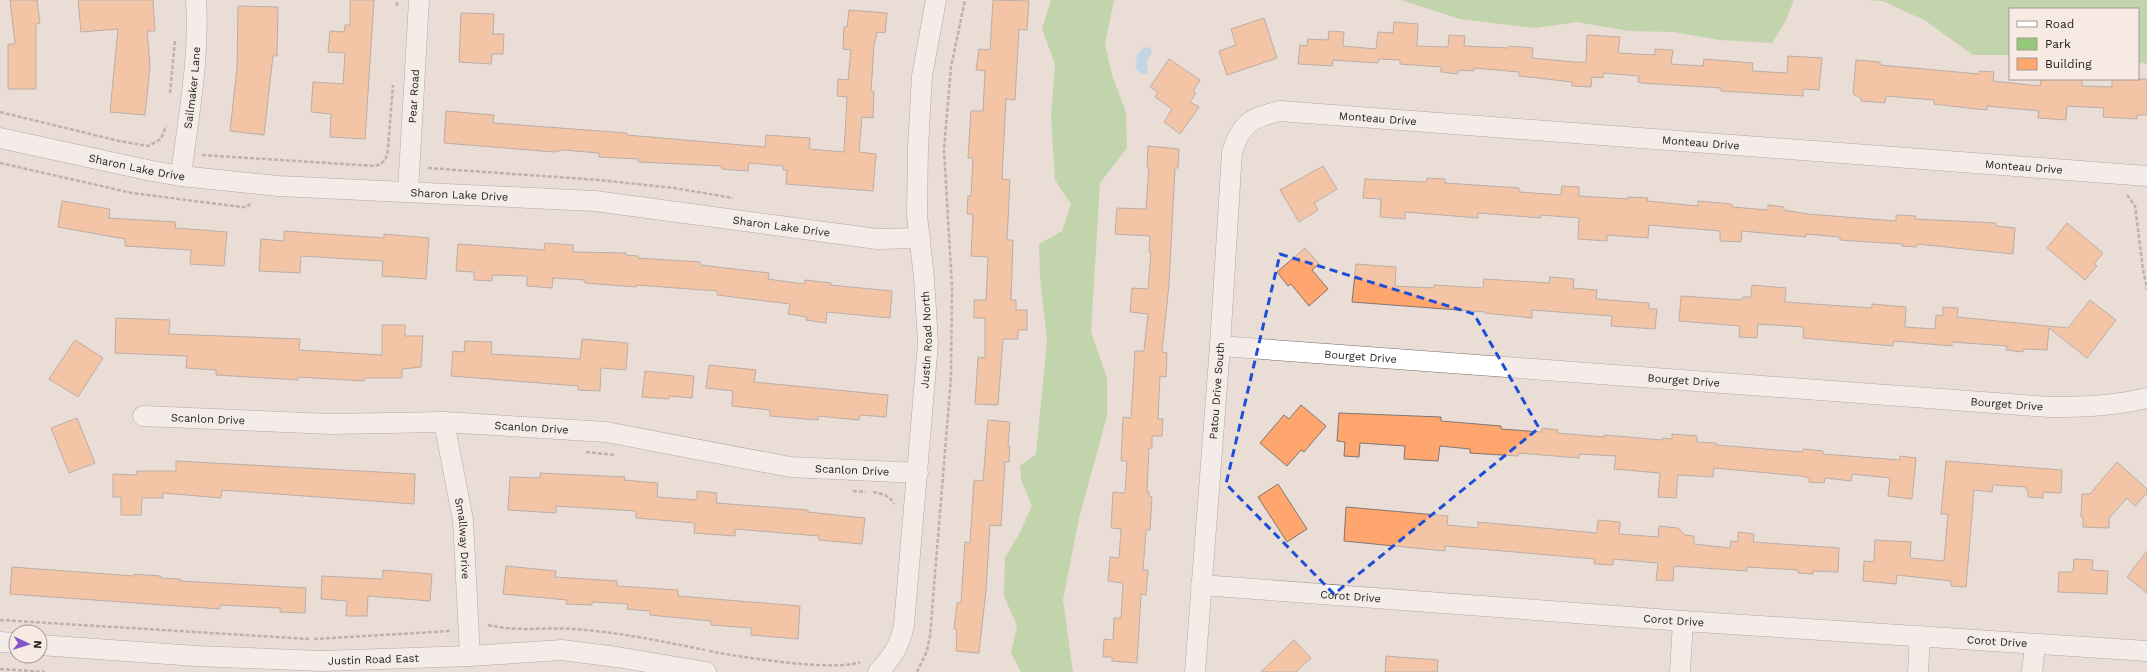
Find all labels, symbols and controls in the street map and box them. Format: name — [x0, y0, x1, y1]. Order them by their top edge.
legend — [2009, 8, 2139, 80]
text: Road — [2045, 17, 2074, 31]
text: Park — [2045, 37, 2071, 51]
street label: Sailmaker Lane — [181, 46, 203, 130]
text: Building — [2045, 57, 2092, 71]
street label: Pear Road — [406, 69, 422, 124]
street label: Monteau Drive — [1338, 109, 1417, 128]
street label: Monteau Drive — [1661, 134, 1740, 152]
street label: Sharon Lake Drive — [87, 151, 186, 183]
street label: Monteau Drive — [1985, 158, 2063, 177]
street label: Sharon Lake Drive — [410, 186, 509, 204]
street label: Sharon Lake Drive — [732, 214, 831, 240]
street label: Justin Road North — [918, 290, 935, 389]
street label: Patou Drive South — [1207, 342, 1227, 440]
street label: Bourget Drive — [1324, 348, 1397, 366]
street label: Bourget Drive — [1647, 371, 1720, 390]
street label: Bourget Drive — [1970, 395, 2044, 414]
street label: Scanlon Drive — [171, 411, 245, 427]
street label: Scanlon Drive — [494, 419, 569, 437]
street label: Scanlon Drive — [815, 462, 890, 479]
street label: Smallway Drive — [452, 497, 472, 579]
street label: Corot Drive — [1320, 588, 1381, 605]
street label: Corot Drive — [1643, 612, 1704, 629]
north arrow — [8, 624, 48, 664]
street label: Corot Drive — [1966, 633, 2028, 650]
text: N — [31, 640, 44, 649]
street label: Justin Road East — [328, 652, 420, 668]

